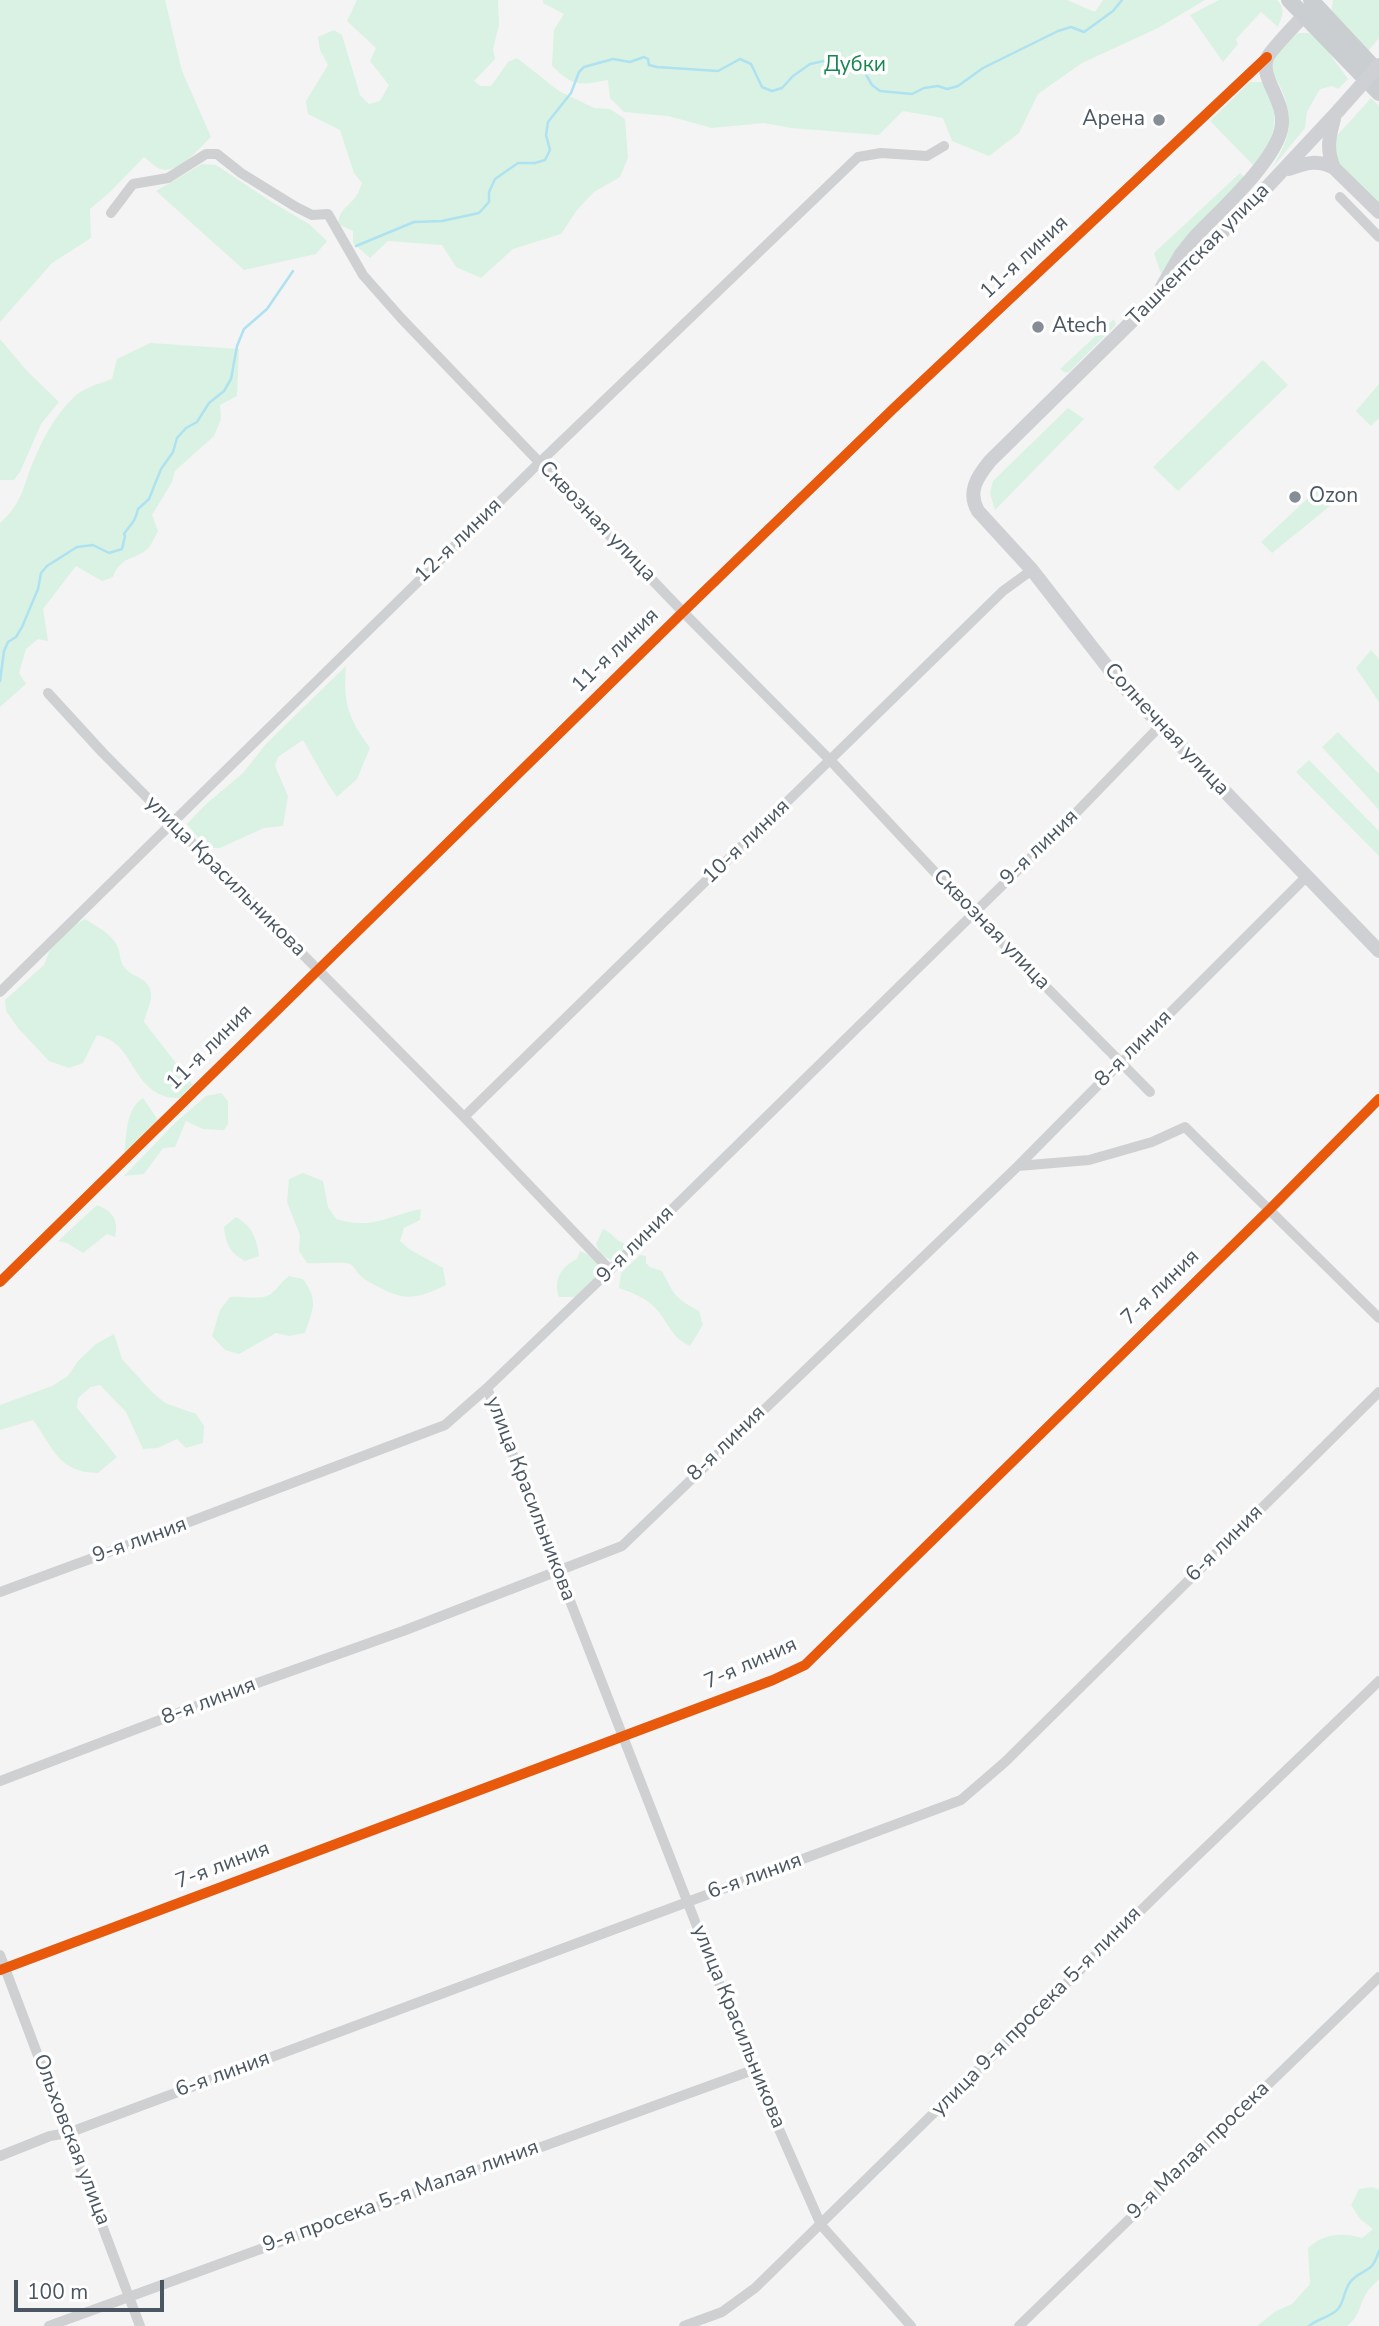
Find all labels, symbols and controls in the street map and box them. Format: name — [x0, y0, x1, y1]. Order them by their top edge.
park label: Дубки — [824, 53, 886, 79]
place label: Арена — [1082, 107, 1145, 133]
marker: Арена — [1151, 112, 1167, 128]
street label: Ташкентская улица — [1123, 179, 1275, 331]
street label: 11-я линия — [976, 211, 1074, 305]
place label: Atech — [1052, 314, 1107, 340]
marker: Atech — [1030, 319, 1046, 335]
street label: Сквозная улица — [533, 456, 661, 588]
place label: Ozon — [1309, 484, 1358, 510]
marker: Ozon — [1287, 489, 1303, 505]
street label: 12-я линия — [410, 493, 508, 589]
street label: 11-я линия — [567, 603, 665, 699]
street label: Солнечная улица — [1098, 659, 1234, 801]
street label: улица Красильникова — [139, 791, 311, 963]
street label: 10-я линия — [698, 794, 796, 890]
street label: 9-я линия — [996, 805, 1084, 891]
street label: Сквозная улица — [927, 864, 1055, 996]
street label: 11-я линия — [162, 1000, 258, 1096]
street label: 8-я линия — [1090, 1005, 1178, 1093]
street label: 9-я линия — [592, 1201, 680, 1289]
street label: 7-я линия — [1117, 1245, 1205, 1331]
street label: улица Красильникова — [479, 1393, 581, 1605]
street label: 8-я линия — [683, 1401, 771, 1487]
street label: 6-я линия — [1181, 1500, 1269, 1588]
street label: 9-я линия — [89, 1512, 191, 1570]
street label: 7-я линия — [701, 1632, 801, 1696]
street label: 8-я линия — [159, 1673, 259, 1731]
street label: 7-я линия — [173, 1837, 273, 1895]
street label: 6-я линия — [704, 1848, 806, 1906]
street label: улица 9-я просека 5-я линия — [927, 1902, 1147, 2122]
street label: улица Красильникова — [686, 1922, 790, 2132]
street label: 6-я линия — [172, 2046, 274, 2104]
street label: Ольховская улица — [27, 2051, 115, 2229]
street label: 9-я Малая просека — [1123, 2077, 1275, 2225]
street label: 9-я просека 5-я Малая линия — [260, 2135, 542, 2259]
scale bar — [18, 2266, 168, 2310]
text: 100 m — [27, 2278, 88, 2306]

